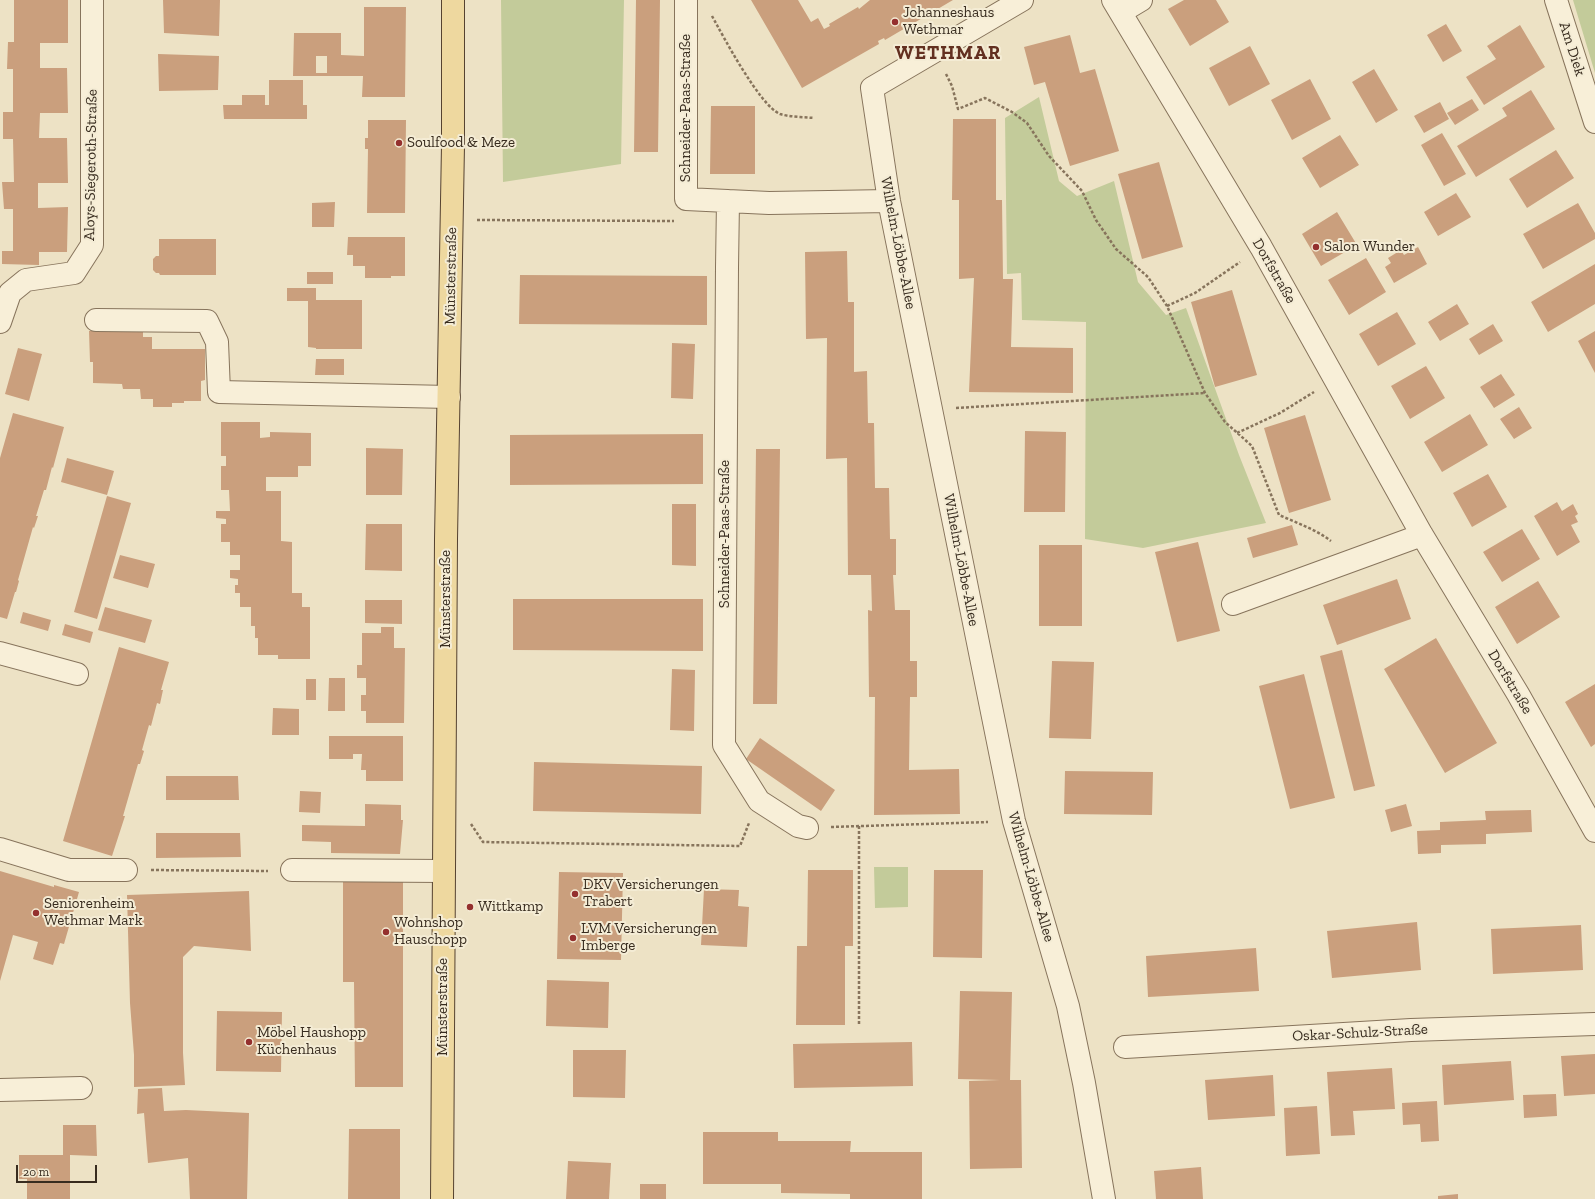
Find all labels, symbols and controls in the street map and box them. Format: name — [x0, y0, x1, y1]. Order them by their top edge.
place label: Johanneshaus Wethmar — [903, 4, 994, 39]
marker: Johanneshaus Wethmar — [890, 17, 900, 27]
street label: Am Diek — [1555, 20, 1589, 78]
street label: Schneider-Paas-Straße — [677, 34, 695, 182]
district label: WETHMAR — [895, 43, 1001, 65]
street label: Aloys-Siegeroth-Straße — [81, 89, 101, 241]
place label: Soulfood & Meze — [407, 134, 515, 152]
marker: Soulfood & Meze — [394, 138, 404, 148]
street label: Wilhelm-Löbbe-Allee — [876, 175, 920, 311]
street label: Münsterstraße — [441, 227, 461, 325]
street label: Dorfstraße — [1248, 235, 1300, 307]
place label: Salon Wunder — [1324, 238, 1415, 256]
marker: Salon Wunder — [1311, 242, 1321, 252]
street label: Schneider-Paas-Straße — [716, 460, 734, 608]
street label: Wilhelm-Löbbe-Allee — [939, 492, 983, 628]
street label: Münsterstraße — [437, 550, 455, 648]
street label: Dorfstraße — [1484, 647, 1536, 717]
street label: Wilhelm-Löbbe-Allee — [1004, 810, 1058, 944]
place label: DKV Versicherungen Trabert — [583, 876, 719, 911]
marker: DKV Versicherungen Trabert — [570, 889, 580, 899]
place label: Seniorenheim Wethmar Mark — [44, 895, 143, 930]
place label: Wittkamp — [478, 898, 543, 916]
marker: Wittkamp — [465, 902, 475, 912]
marker: Seniorenheim Wethmar Mark — [31, 908, 41, 918]
place label: Wohnshop Hauschopp — [394, 914, 467, 949]
place label: LVM Versicherungen Imberge — [581, 920, 717, 955]
marker: Wohnshop Hauschopp — [381, 927, 391, 937]
marker: LVM Versicherungen Imberge — [568, 933, 578, 943]
street label: Münsterstraße — [434, 958, 452, 1056]
street label: Oskar-Schulz-Straße — [1292, 1020, 1428, 1046]
place label: Möbel Haushopp Küchenhaus — [257, 1024, 366, 1059]
marker: Möbel Haushopp Küchenhaus — [244, 1037, 254, 1047]
scale bar — [18, 1157, 99, 1183]
text: 20 m — [23, 1165, 49, 1179]

